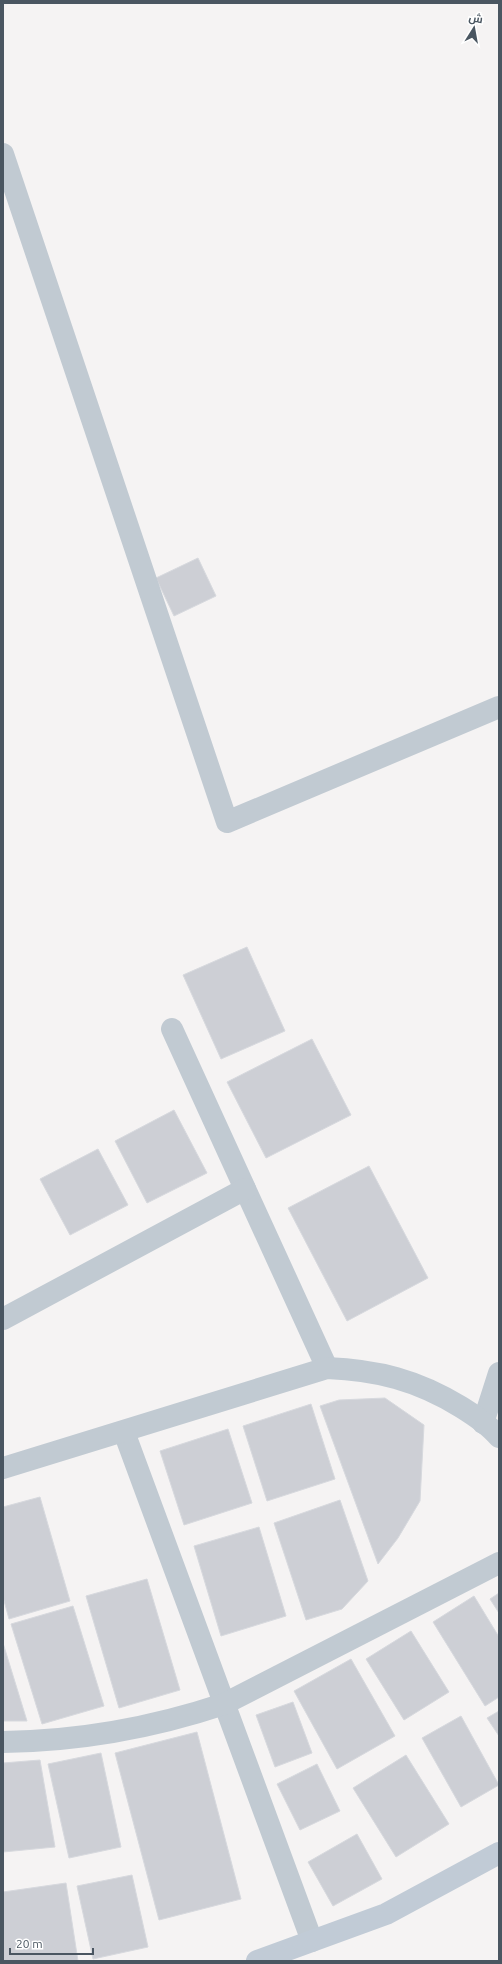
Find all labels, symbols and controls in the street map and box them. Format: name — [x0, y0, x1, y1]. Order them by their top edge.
north arrow — [454, 8, 494, 48]
text: ش — [468, 11, 484, 26]
scale bar — [10, 1930, 93, 1956]
text: 20 m — [16, 1937, 43, 1950]

